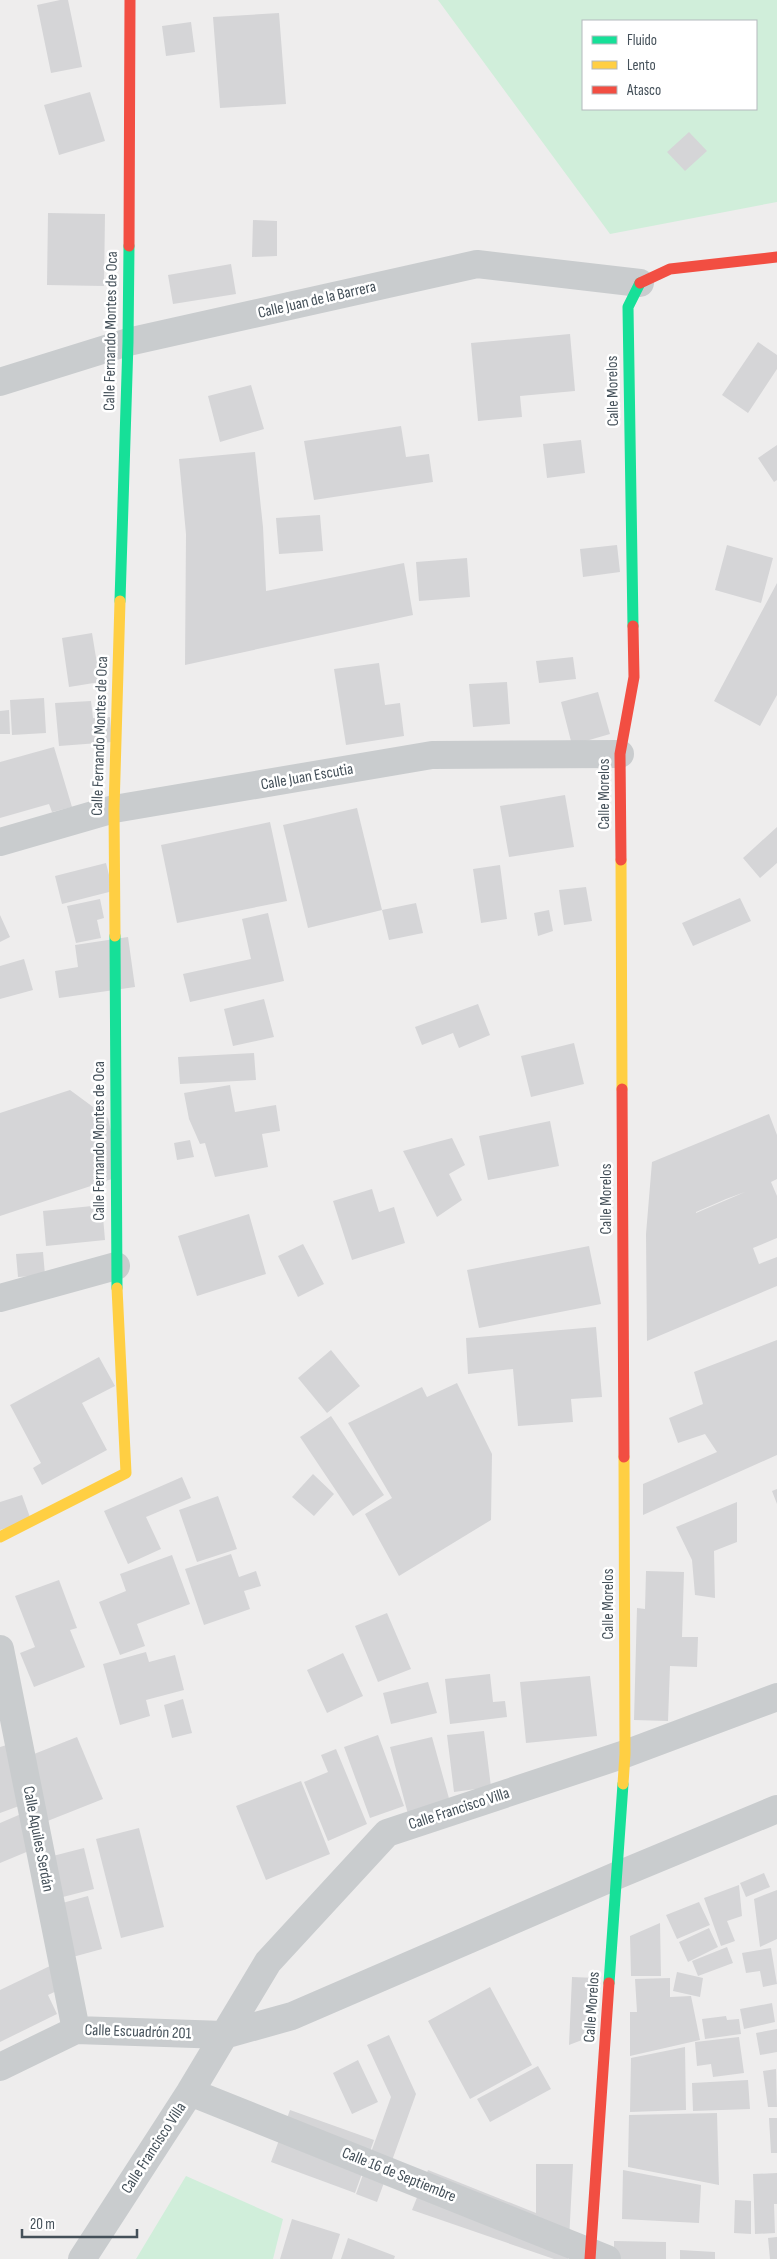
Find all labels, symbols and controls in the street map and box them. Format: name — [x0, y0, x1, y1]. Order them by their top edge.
legend — [582, 20, 757, 110]
text: Fluido — [627, 31, 657, 50]
text: Lento — [627, 56, 656, 75]
text: Atasco — [626, 81, 661, 100]
street label: Calle Fernando Montes de Oca — [100, 251, 122, 411]
street label: Calle Juan de la Barrera — [256, 277, 378, 323]
street label: Calle Morelos — [603, 355, 623, 427]
street label: Calle Fernando Montes de Oca — [88, 656, 112, 816]
street label: Calle Morelos — [595, 758, 614, 829]
street label: Calle Juan Escutia — [259, 760, 355, 794]
street label: Calle Fernando Montes de Oca — [90, 1061, 109, 1221]
street label: Calle Morelos — [597, 1163, 616, 1234]
street label: Calle Morelos — [599, 1568, 618, 1639]
street label: Calle Francisco Villa — [406, 1784, 512, 1834]
street label: Calle Aquiles Serdán — [18, 1785, 58, 1893]
street label: Calle Morelos — [580, 1971, 604, 2043]
street label: Calle Escuadrón 201 — [84, 2021, 192, 2043]
street label: Calle Francisco Villa — [117, 2099, 191, 2197]
street label: Calle 16 de Septiembre — [339, 2143, 459, 2207]
scale bar — [22, 2206, 138, 2238]
text: 20 m — [30, 2215, 55, 2234]

